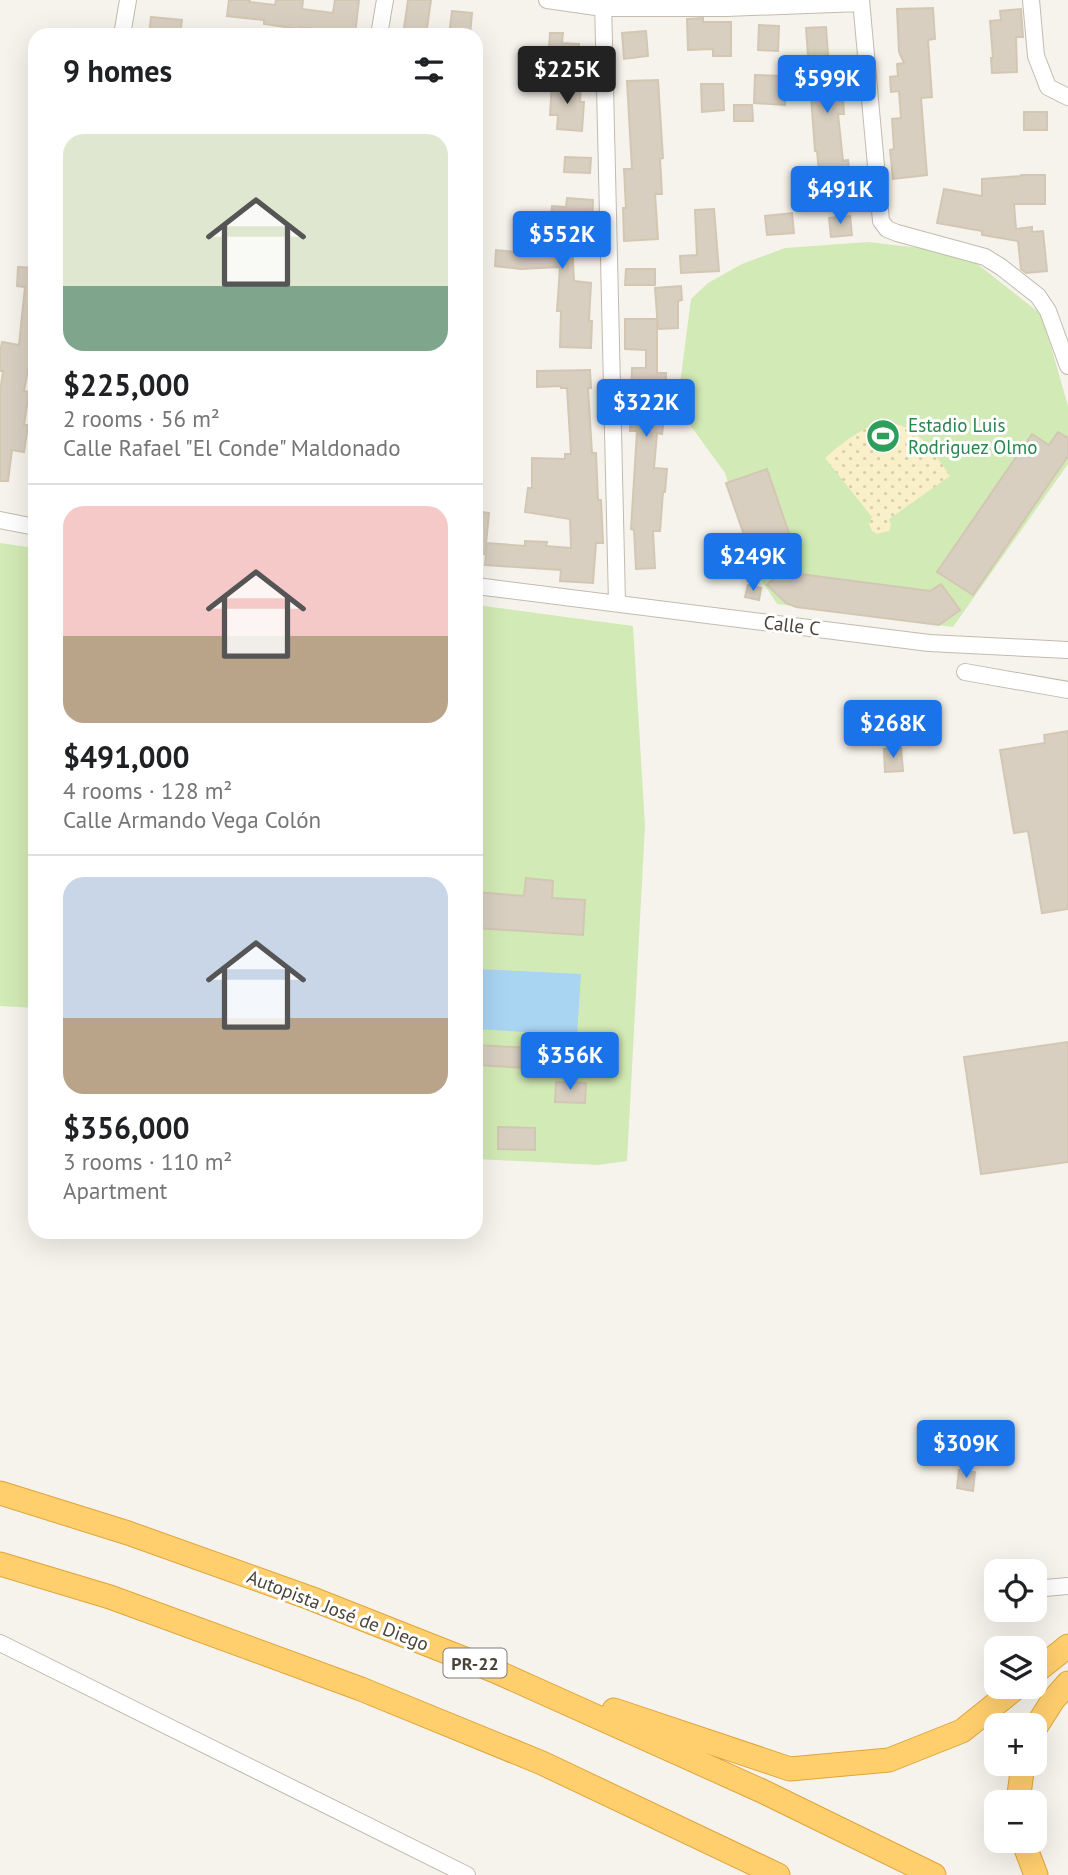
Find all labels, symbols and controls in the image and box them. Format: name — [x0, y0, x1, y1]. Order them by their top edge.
pin: $225K — [518, 46, 616, 106]
text: 9 homes — [63, 51, 172, 90]
icon: filters — [410, 51, 448, 89]
text: $225K — [534, 54, 600, 83]
pin: $599K — [778, 55, 876, 115]
text: $599K — [794, 63, 860, 92]
pin: $491K — [791, 166, 889, 226]
text: $491K — [807, 174, 873, 203]
icon: home — [193, 179, 319, 305]
pin: $552K — [513, 212, 611, 271]
text: $552K — [529, 219, 595, 248]
text: $225,000 — [63, 365, 190, 404]
pin: $322K — [597, 380, 695, 439]
text: $322K — [613, 387, 679, 416]
text: 2 rooms · 56 m² — [63, 404, 220, 433]
place label: Estadio Luis Rodriguez Olmo — [908, 413, 1037, 459]
sports icon: Estadio Luis Rodriguez Olmo — [864, 417, 902, 455]
text: Calle Rafael "El Conde" Maldonado — [63, 433, 401, 462]
pin: $249K — [704, 534, 802, 593]
text: $249K — [720, 541, 786, 570]
icon: home — [193, 551, 319, 677]
street label: Calle C — [762, 610, 822, 640]
pin: $268K — [844, 700, 942, 760]
text: $268K — [860, 708, 926, 737]
text: $491,000 — [63, 737, 190, 776]
text: 4 rooms · 128 m² — [63, 776, 232, 805]
text: Calle Armando Vega Colón — [63, 805, 321, 834]
icon: home — [193, 922, 319, 1048]
pin: $356K — [521, 1032, 619, 1092]
text: $356K — [537, 1040, 603, 1069]
text: $356,000 — [63, 1108, 190, 1147]
text: 3 rooms · 110 m² — [63, 1147, 232, 1176]
text: Apartment — [63, 1176, 167, 1205]
pin: $309K — [917, 1420, 1015, 1480]
text: $309K — [933, 1428, 999, 1457]
map controls — [984, 1559, 1047, 1853]
button: locate — [984, 1559, 1047, 1622]
street label: Autopista José de Diego — [244, 1564, 432, 1656]
button: layers — [984, 1636, 1047, 1699]
road number: PR-22 — [444, 1648, 506, 1678]
button: + — [984, 1713, 1047, 1776]
button: − — [984, 1790, 1047, 1853]

